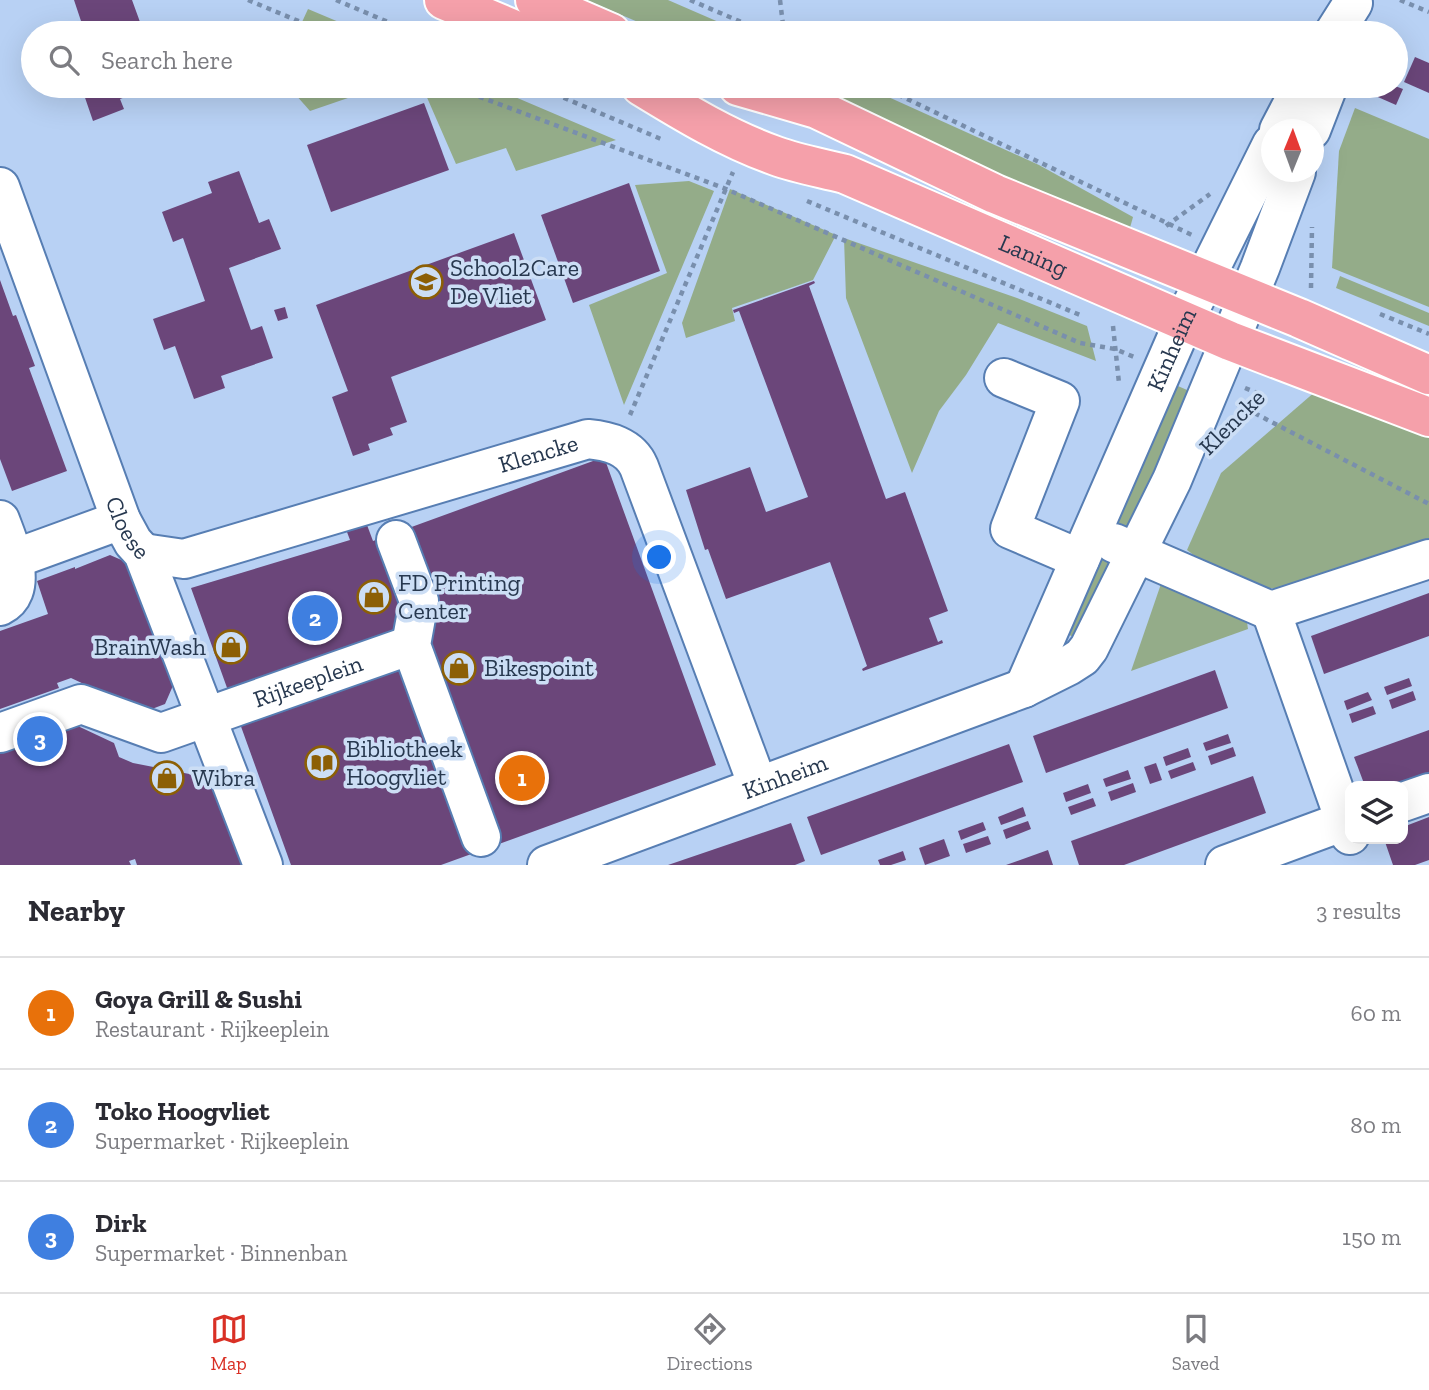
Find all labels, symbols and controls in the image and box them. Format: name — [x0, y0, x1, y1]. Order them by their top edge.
search box — [21, 21, 1408, 98]
icon: search — [45, 41, 83, 79]
text: Search here — [101, 44, 233, 76]
north arrow — [1261, 119, 1324, 182]
street label: Laning — [995, 228, 1072, 283]
place label: School2Care De Vliet — [450, 253, 579, 310]
school or university icon: School2Care De Vliet — [407, 263, 445, 301]
street label: Kinheim — [1140, 303, 1202, 396]
street label: Klencke — [1193, 383, 1271, 461]
street label: Klencke — [495, 428, 581, 479]
street label: Cloese — [100, 492, 156, 565]
your location — [642, 540, 676, 574]
place label: FD Printing Center — [398, 568, 521, 625]
shop icon: FD Printing Center — [355, 578, 393, 616]
pin: 2 — [292, 592, 338, 644]
shop icon: BrainWash — [212, 628, 250, 666]
place label: BrainWash — [94, 632, 207, 661]
street label: Rijkeeplein — [249, 648, 366, 713]
shop icon: Bikespoint — [440, 649, 478, 687]
place label: Bikespoint — [484, 653, 594, 682]
pin: 3 — [17, 713, 63, 765]
place label: Bibliotheek Hoogvliet — [346, 734, 463, 791]
library icon: Bibliotheek Hoogvliet — [303, 744, 341, 782]
street label: Kinheim — [739, 747, 832, 805]
pin: 1 — [499, 752, 545, 804]
shop icon: Wibra — [148, 759, 186, 797]
place label: Wibra — [192, 763, 256, 792]
map controls — [1345, 781, 1408, 844]
button: layers — [1345, 781, 1408, 844]
text: Nearby — [28, 893, 125, 929]
text: 3 results — [1316, 897, 1401, 925]
text: Goya Grill & Sushi — [95, 983, 302, 1015]
text: 1 — [46, 999, 56, 1027]
text: 60 m — [1350, 999, 1401, 1027]
text: Restaurant · Rijkeeplein — [95, 1015, 329, 1043]
text: Toko Hoogvliet — [95, 1095, 270, 1127]
text: 2 — [45, 1111, 57, 1139]
text: 80 m — [1350, 1111, 1401, 1139]
text: Supermarket · Rijkeeplein — [95, 1127, 349, 1155]
text: Dirk — [95, 1207, 147, 1239]
text: 3 — [45, 1223, 57, 1251]
text: 150 m — [1342, 1223, 1401, 1251]
text: Supermarket · Binnenban — [95, 1239, 347, 1267]
tab: Map — [210, 1310, 248, 1375]
tab: Directions — [667, 1310, 753, 1375]
tab: Saved — [1172, 1310, 1219, 1375]

